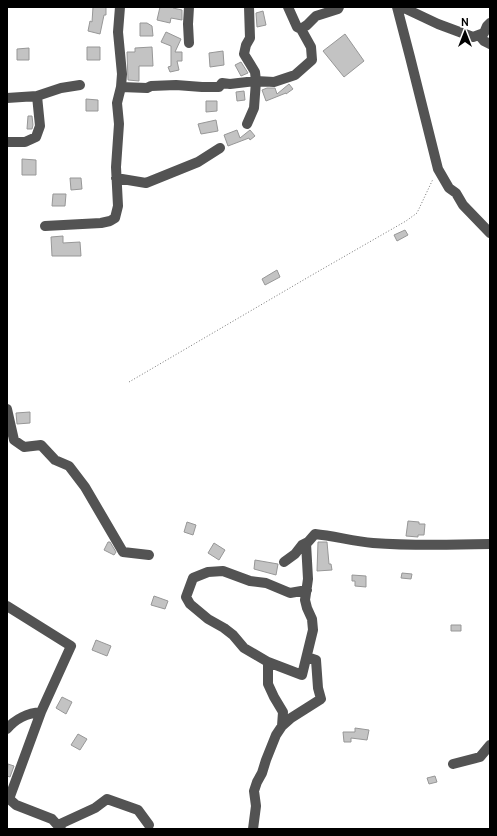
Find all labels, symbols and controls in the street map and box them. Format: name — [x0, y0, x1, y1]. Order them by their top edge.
north arrow — [445, 12, 485, 52]
text: N — [461, 15, 469, 29]

